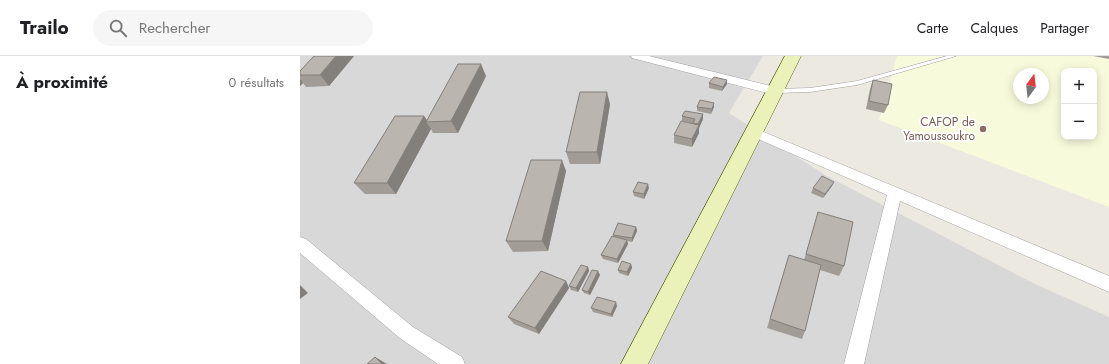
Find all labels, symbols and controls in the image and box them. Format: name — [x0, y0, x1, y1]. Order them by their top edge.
search box — [93, 10, 373, 46]
text: Trailo — [20, 14, 69, 41]
icon: search — [107, 17, 129, 39]
text: Rechercher — [139, 17, 211, 39]
text: Carte — [917, 18, 948, 38]
text: Calques — [970, 18, 1018, 38]
text: Partager — [1040, 18, 1089, 38]
north arrow — [1013, 68, 1049, 104]
map controls — [1061, 68, 1097, 140]
button: + — [1061, 68, 1097, 104]
text: À proximité — [16, 70, 108, 94]
text: 0 résultats — [229, 73, 284, 92]
button: − — [1061, 104, 1097, 140]
place label: CAFOP de Yamoussoukro — [903, 113, 975, 145]
marker: CAFOP de Yamoussoukro — [978, 124, 988, 134]

